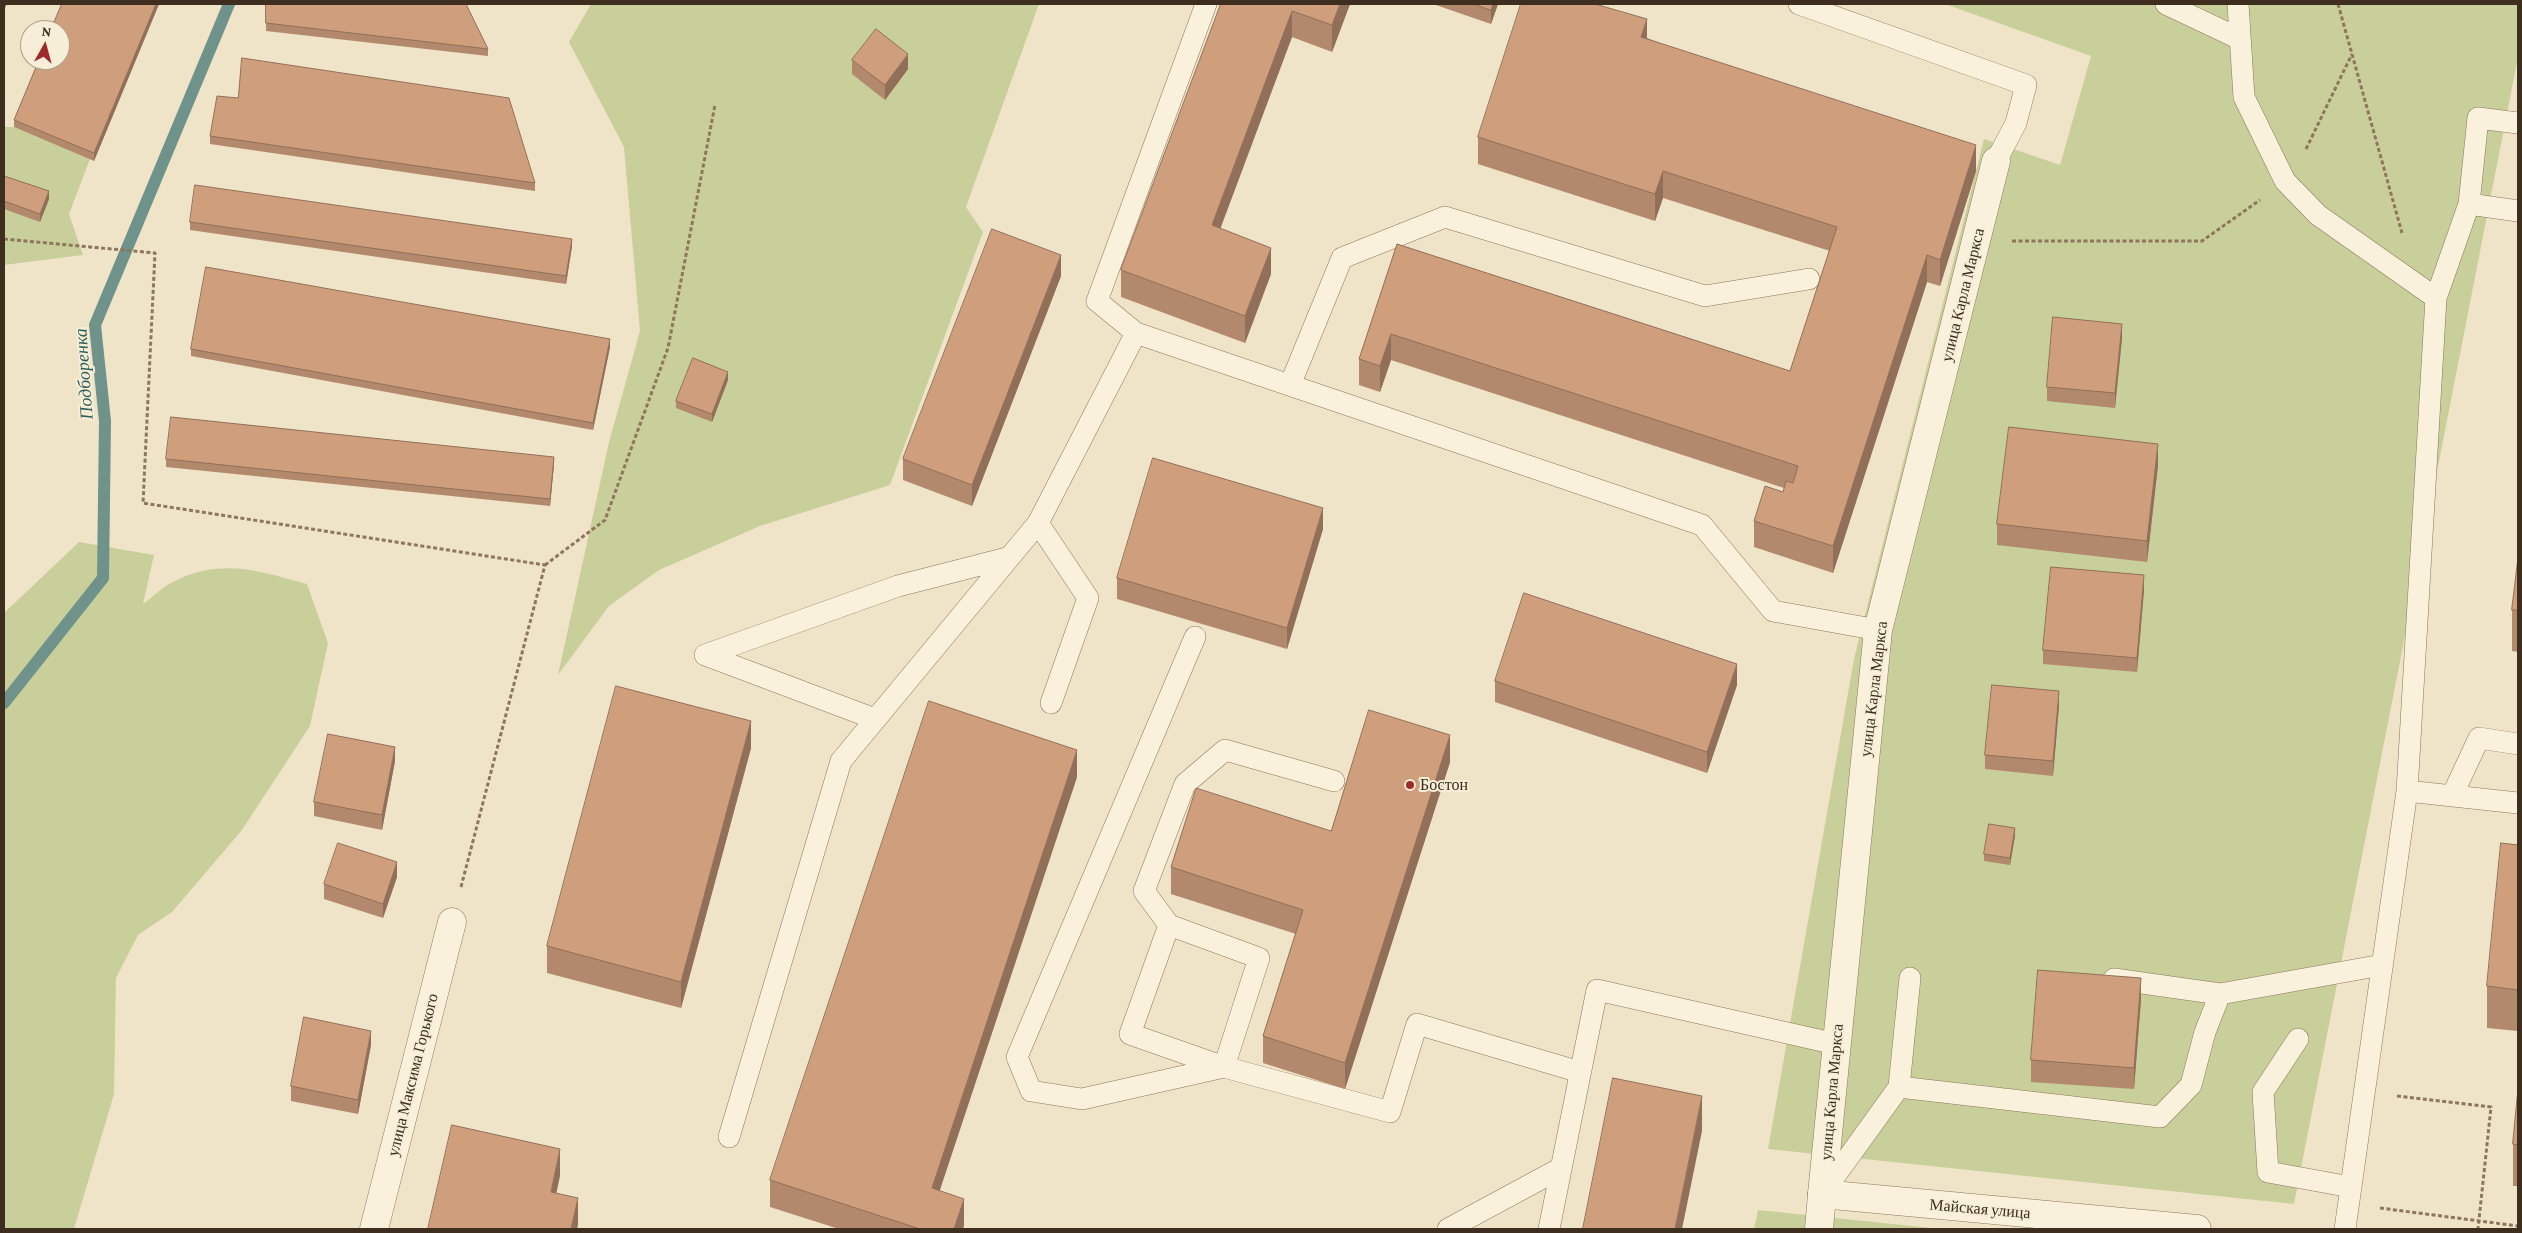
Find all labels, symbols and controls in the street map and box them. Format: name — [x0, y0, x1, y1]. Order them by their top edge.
north arrow — [20, 20, 70, 70]
text: N — [41, 23, 52, 40]
street label: улица Карла Маркса — [1937, 226, 1989, 364]
water label: Подборенка — [70, 328, 98, 420]
street label: улица Карла Маркса — [1856, 620, 1892, 758]
place label: Бостон — [1420, 775, 1468, 795]
marker: Бостон — [1404, 779, 1416, 791]
street label: улица Максима Горького — [383, 992, 443, 1158]
street label: улица Карла Маркса — [1816, 1023, 1848, 1161]
street label: Майская улица — [1929, 1195, 2031, 1223]

